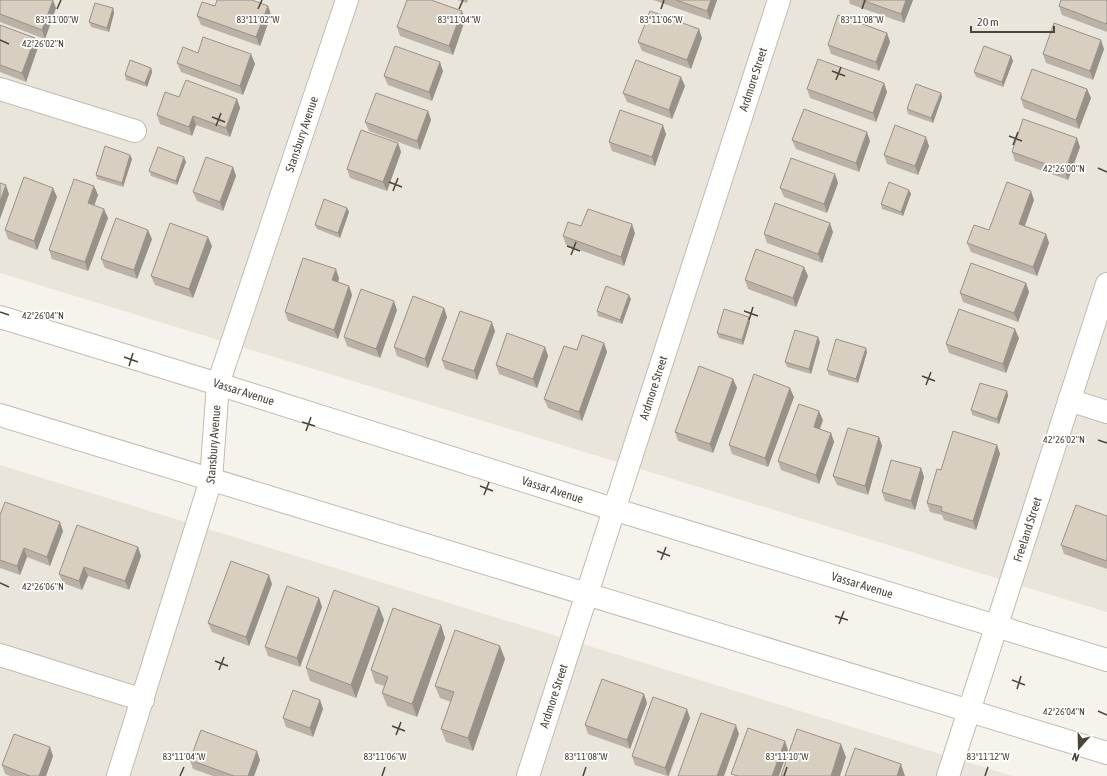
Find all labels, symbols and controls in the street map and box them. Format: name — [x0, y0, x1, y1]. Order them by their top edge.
scale bar — [971, 8, 1054, 34]
text: 83°11'00"W — [35, 14, 79, 25]
text: 83°11'02"W — [236, 14, 280, 25]
text: 83°11'04"W — [437, 14, 481, 25]
text: 83°11'06"W — [639, 14, 683, 25]
text: 83°11'08"W — [840, 14, 884, 25]
text: 20 m — [977, 15, 999, 29]
text: 42°26'02"N — [22, 38, 64, 49]
street label: Ardmore Street — [736, 45, 770, 113]
street label: Stansbury Avenue — [283, 95, 321, 174]
text: 42°26'00"N — [1043, 163, 1085, 174]
text: 42°26'04"N — [22, 310, 64, 321]
street label: Ardmore Street — [637, 354, 671, 422]
street label: Vassar Avenue — [211, 376, 276, 408]
street label: Stansbury Avenue — [203, 404, 223, 486]
text: 42°26'02"N — [1043, 434, 1085, 445]
street label: Vassar Avenue — [520, 474, 585, 506]
street label: Freeland Street — [1011, 495, 1045, 564]
street label: Vassar Avenue — [830, 569, 895, 601]
text: 42°26'06"N — [22, 581, 64, 592]
street label: Ardmore Street — [537, 662, 571, 730]
text: 42°26'04"N — [1043, 706, 1085, 717]
north arrow — [1059, 728, 1099, 768]
text: 83°11'04"W — [162, 751, 206, 762]
text: 83°11'06"W — [363, 751, 407, 762]
text: 83°11'08"W — [564, 751, 608, 762]
text: 83°11'10"W — [765, 751, 809, 762]
text: 83°11'12"W — [966, 751, 1010, 762]
text: N — [1070, 751, 1081, 764]

